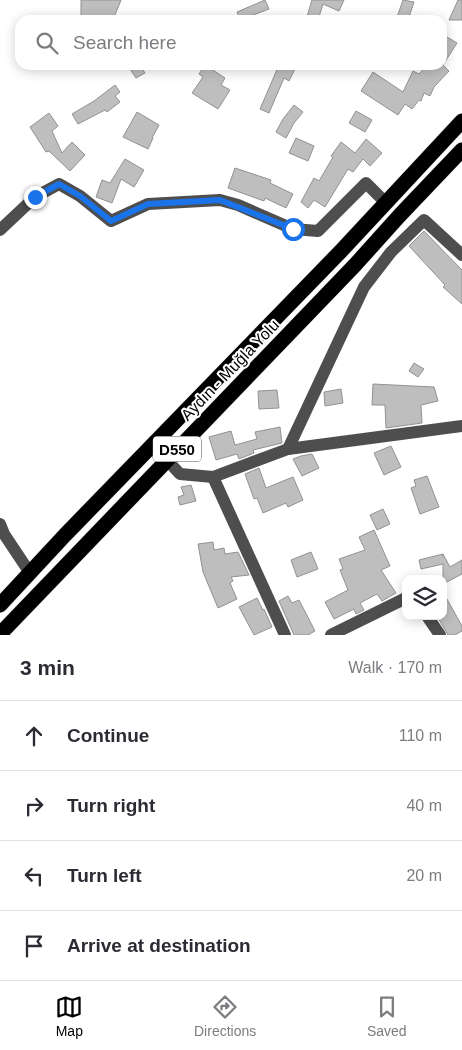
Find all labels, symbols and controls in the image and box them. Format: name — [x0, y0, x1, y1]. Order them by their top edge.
search box — [15, 15, 447, 70]
icon: search — [33, 29, 61, 57]
text: Search here — [73, 32, 177, 53]
route end — [24, 186, 47, 209]
route start — [282, 218, 305, 241]
street label: Aydın - Muğla Yolu — [178, 316, 282, 424]
road number: D550 — [153, 436, 201, 462]
map controls — [402, 575, 447, 620]
button: layers — [402, 575, 447, 620]
text: 3 min — [20, 656, 75, 679]
text: Walk · 170 m — [348, 659, 442, 676]
icon: ahead — [20, 722, 48, 750]
text: Continue — [67, 725, 149, 746]
text: 110 m — [399, 727, 442, 744]
icon: right — [20, 792, 48, 820]
text: Turn right — [67, 795, 155, 816]
text: 40 m — [406, 797, 442, 814]
icon: left — [20, 862, 48, 890]
text: Turn left — [67, 865, 142, 886]
text: 20 m — [406, 867, 442, 884]
icon: arrive — [20, 932, 48, 960]
text: Arrive at destination — [67, 935, 251, 956]
tab: Map — [55, 993, 83, 1039]
tab: Directions — [194, 993, 256, 1039]
tab: Saved — [367, 993, 407, 1039]

